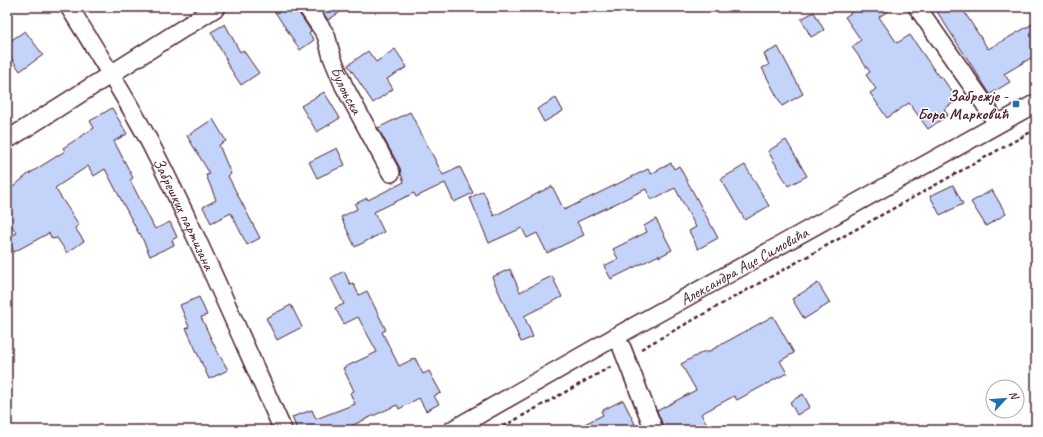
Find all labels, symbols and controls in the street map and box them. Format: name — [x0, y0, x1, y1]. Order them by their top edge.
street label: Булоњска — [326, 64, 367, 119]
place label: Забрежје - Бора Марковић — [917, 86, 1009, 124]
marker: Забрежје - Бора Марковић — [1011, 99, 1021, 109]
street label: Забрешких партизана — [148, 155, 219, 274]
street label: Александра Аце Симовића — [677, 222, 813, 310]
north arrow — [985, 379, 1025, 419]
text: N — [1006, 388, 1023, 403]

